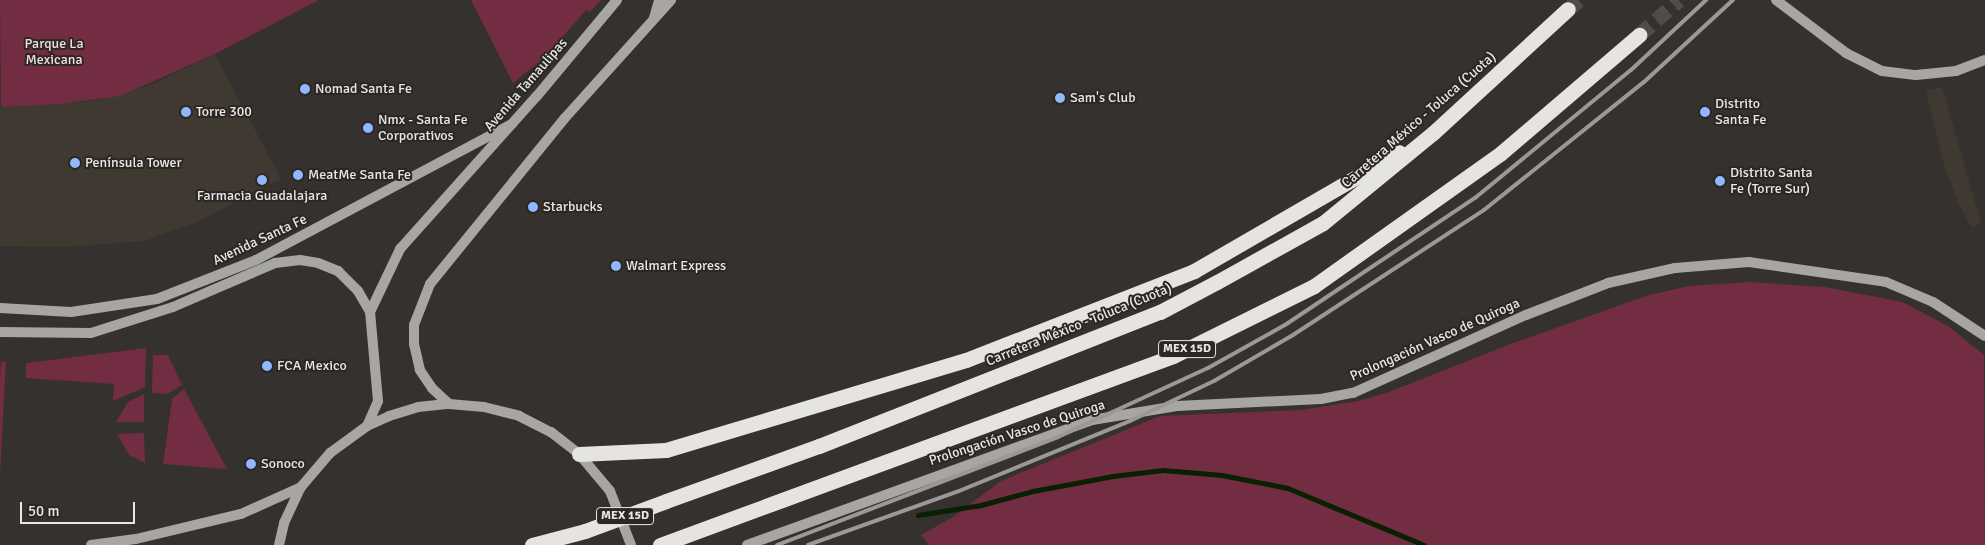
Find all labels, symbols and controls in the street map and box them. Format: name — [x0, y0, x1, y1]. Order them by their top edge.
street label: Avenida Tamaulipas — [481, 35, 571, 135]
park label: Parque La Mexicana — [24, 36, 84, 68]
street label: Carretera México - Toluca (Cuota) — [1338, 48, 1500, 192]
place label: Nomad Santa Fe — [315, 81, 412, 97]
marker: Nomad Santa Fe — [299, 83, 311, 95]
place label: Sam's Club — [1070, 90, 1136, 106]
marker: Sam's Club — [1054, 92, 1066, 104]
place label: Distrito Santa Fe — [1715, 96, 1766, 128]
place label: Torre 300 — [196, 104, 252, 120]
marker: Torre 300 — [180, 106, 192, 118]
marker: Distrito Santa Fe — [1699, 106, 1711, 118]
place label: Nmx - Santa Fe Corporativos — [378, 112, 468, 144]
marker: Nmx - Santa Fe Corporativos — [362, 122, 374, 134]
place label: Península Tower — [85, 155, 182, 171]
marker: Península Tower — [69, 157, 81, 169]
place label: Distrito Santa Fe (Torre Sur) — [1730, 165, 1813, 198]
place label: MeatMe Santa Fe — [308, 167, 411, 183]
marker: MeatMe Santa Fe — [292, 169, 304, 181]
marker: Farmacia Guadalajara — [256, 174, 268, 186]
marker: Distrito Santa Fe (Torre Sur) — [1714, 175, 1726, 187]
place label: Farmacia Guadalajara — [197, 188, 327, 204]
place label: Starbucks — [543, 199, 603, 215]
marker: Starbucks — [527, 201, 539, 213]
street label: Avenida Santa Fe — [210, 211, 310, 269]
place label: Walmart Express — [626, 258, 726, 274]
marker: Walmart Express — [610, 260, 622, 272]
street label: Carretera México - Toluca (Cuota) — [984, 280, 1174, 370]
street label: Prolongación Vasco de Quiroga — [1348, 295, 1522, 385]
road number: MEX 15D — [1157, 339, 1217, 358]
place label: FCA Mexico — [277, 358, 347, 374]
marker: FCA Mexico — [261, 360, 273, 372]
street label: Prolongación Vasco de Quiroga — [927, 397, 1107, 469]
place label: Sonoco — [261, 456, 305, 472]
marker: Sonoco — [245, 458, 257, 470]
scale bar — [22, 492, 138, 524]
text: 50 m — [28, 502, 59, 520]
road number: MEX 15D — [595, 506, 655, 526]

